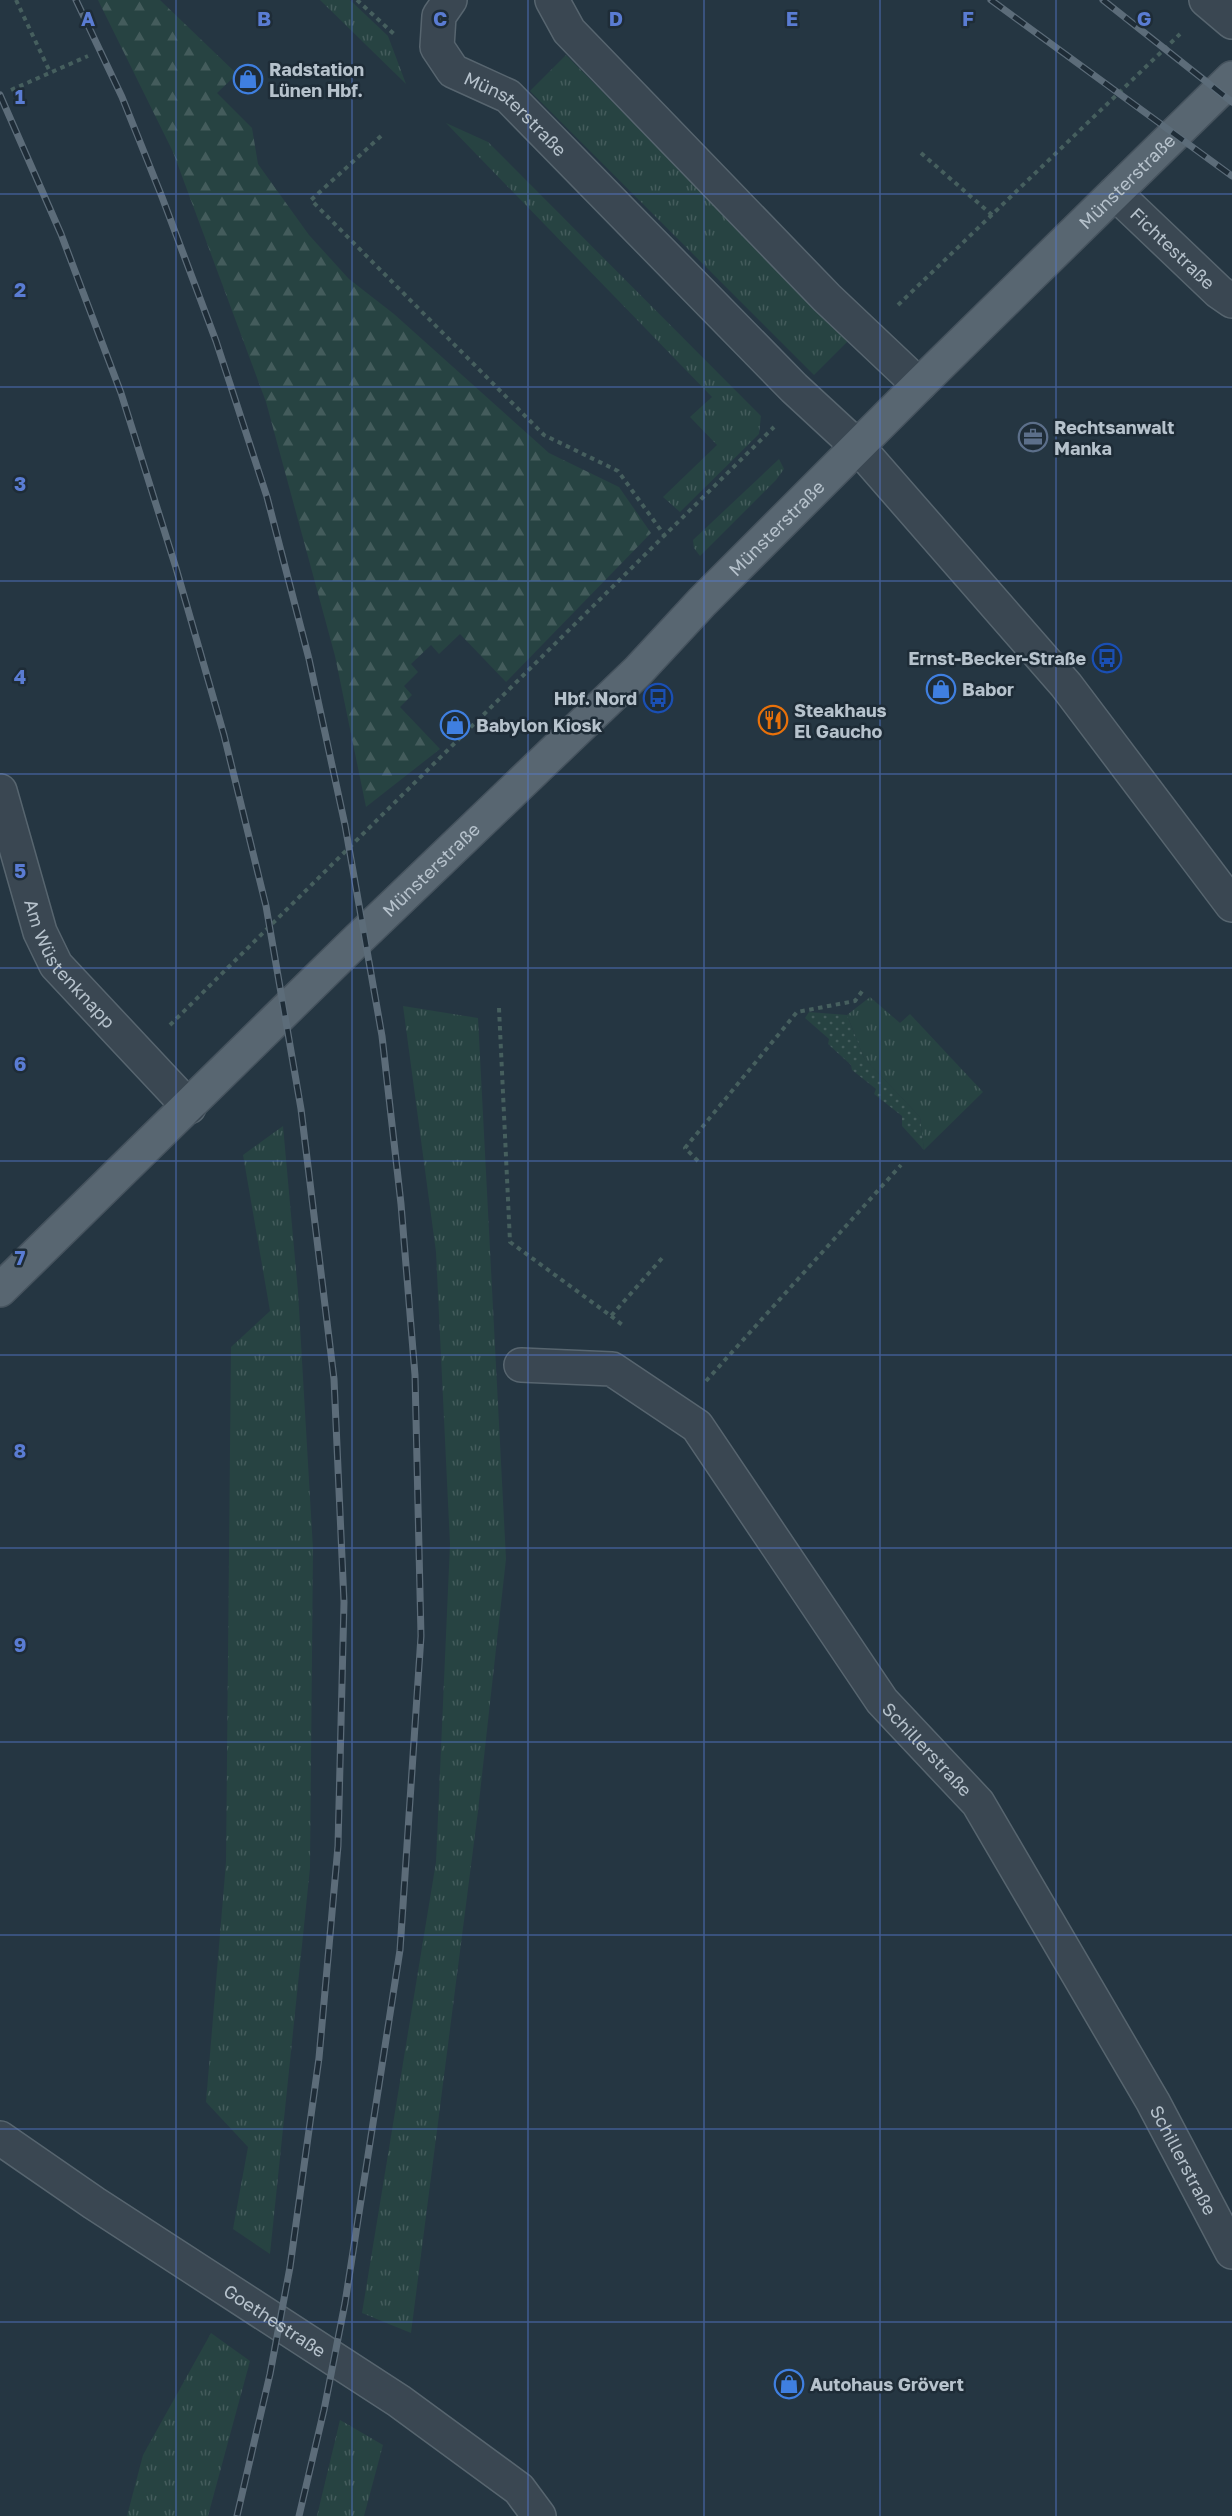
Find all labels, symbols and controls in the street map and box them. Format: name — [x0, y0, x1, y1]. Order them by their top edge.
text: A — [81, 6, 95, 30]
text: B — [257, 6, 271, 30]
text: C — [433, 6, 447, 30]
text: D — [609, 6, 623, 30]
text: E — [786, 6, 798, 30]
text: F — [962, 6, 974, 30]
text: G — [1137, 6, 1151, 30]
place label: Radstation Lünen Hbf. — [269, 58, 364, 101]
shop icon: Radstation Lünen Hbf. — [232, 63, 264, 95]
street label: Münsterstraße — [461, 67, 571, 160]
text: 1 — [15, 84, 25, 108]
street label: Münsterstraße — [1074, 129, 1180, 233]
street label: Fichtestraße — [1126, 203, 1220, 294]
text: 2 — [14, 277, 26, 301]
place label: Rechtsanwalt Manka — [1054, 416, 1174, 459]
office icon: Rechtsanwalt Manka — [1017, 421, 1049, 453]
text: 3 — [14, 471, 26, 495]
street label: Münsterstraße — [724, 475, 829, 580]
bus stop icon: Ernst-Becker-Straße — [1091, 642, 1123, 674]
place label: Ernst-Becker-Straße — [908, 647, 1086, 669]
text: 4 — [14, 664, 26, 688]
shop icon: Babor — [925, 673, 957, 705]
place label: Babor — [962, 678, 1014, 700]
bus stop icon: Hbf. Nord — [642, 682, 674, 714]
place label: Hbf. Nord — [554, 687, 637, 709]
place label: Steakhaus El Gaucho — [794, 699, 887, 742]
restaurant icon: Steakhaus El Gaucho — [757, 704, 789, 736]
shop icon: Babylon Kiosk — [439, 709, 471, 741]
place label: Babylon Kiosk — [476, 714, 603, 736]
street label: Münsterstraße — [378, 818, 484, 921]
text: 5 — [14, 858, 26, 882]
street label: Am Wüstenknapp — [20, 897, 120, 1032]
text: 6 — [14, 1051, 26, 1075]
text: 7 — [15, 1245, 26, 1269]
text: 8 — [14, 1438, 26, 1462]
text: 9 — [14, 1632, 26, 1656]
street label: Schillerstraße — [878, 1698, 977, 1801]
street label: Schillerstraße — [1146, 2102, 1221, 2219]
street label: Goethestraße — [220, 2279, 330, 2362]
shop icon: Autohaus Grövert — [773, 2368, 805, 2400]
place label: Autohaus Grövert — [810, 2373, 964, 2395]

